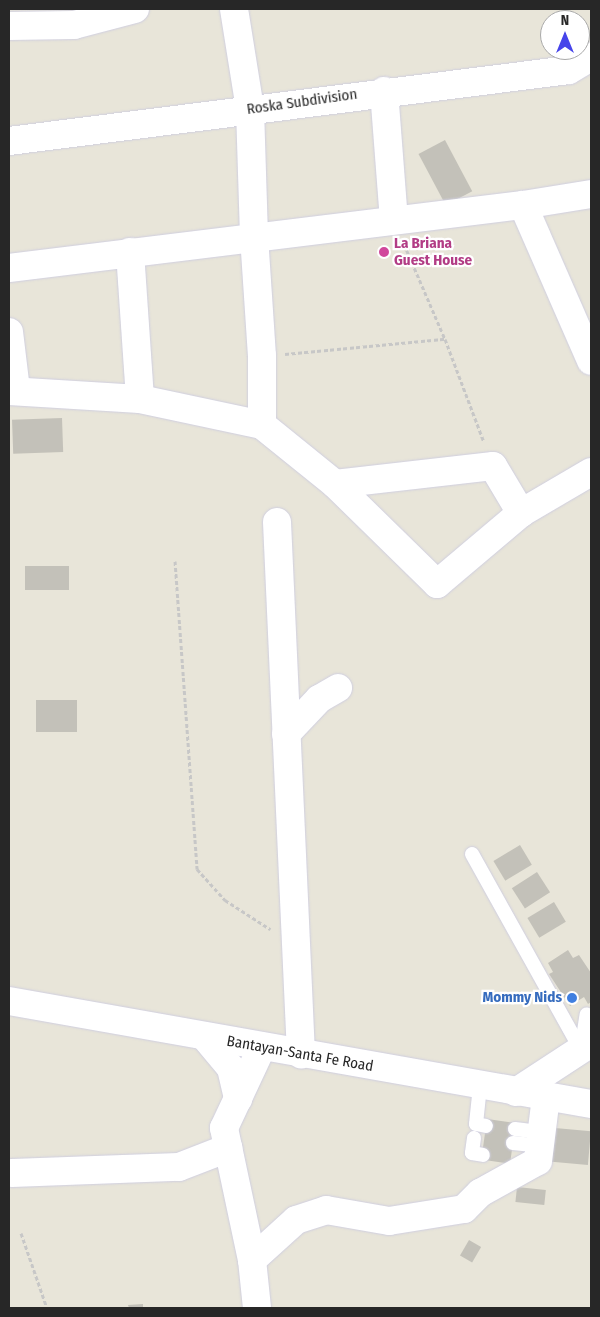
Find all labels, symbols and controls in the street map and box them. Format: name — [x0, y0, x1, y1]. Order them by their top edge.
north arrow — [540, 10, 590, 60]
text: N — [561, 12, 569, 29]
street label: Roska Subdivision — [246, 85, 358, 119]
place label: La Briana Guest House — [394, 234, 472, 269]
marker: La Briana Guest House — [378, 246, 390, 258]
place label: Mommy Nids — [483, 989, 562, 1007]
marker: Mommy Nids — [566, 992, 578, 1004]
street label: Bantayan-Santa Fe Road — [225, 1032, 375, 1076]

